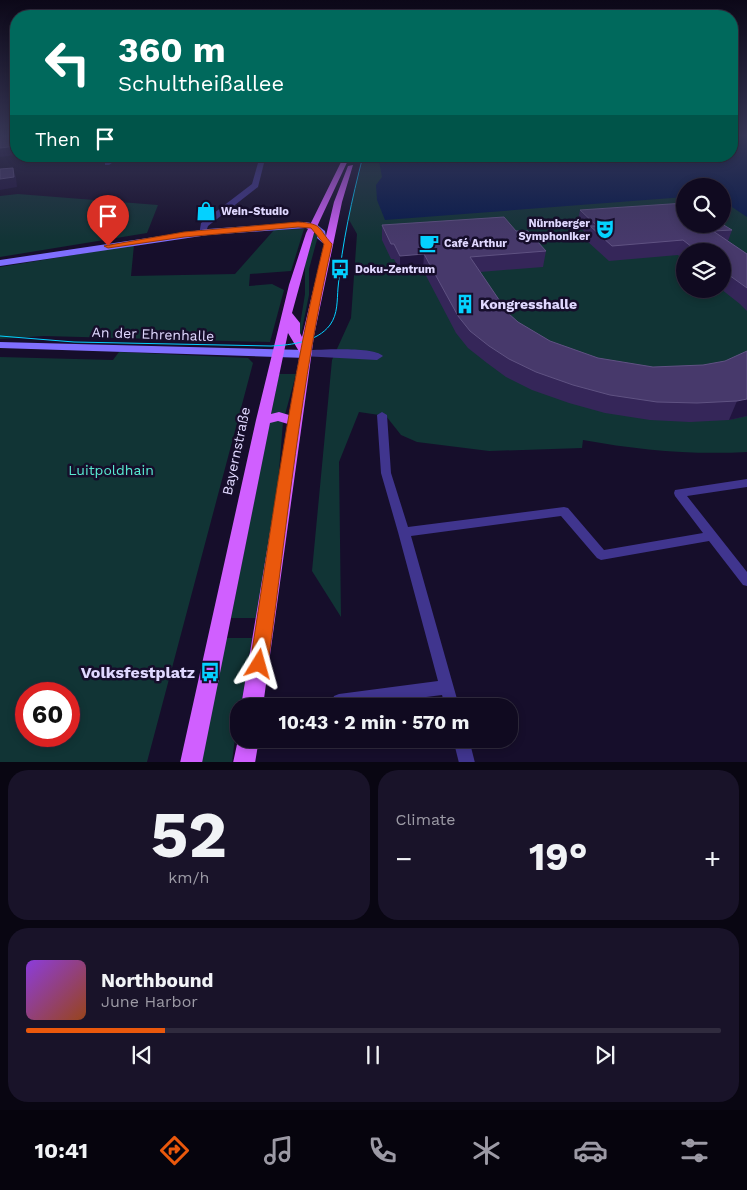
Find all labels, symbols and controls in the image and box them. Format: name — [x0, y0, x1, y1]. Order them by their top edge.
text: 360 m — [118, 29, 226, 71]
icon: left — [35, 30, 100, 95]
text: Schultheißallee — [118, 71, 284, 96]
icon: arrive — [91, 125, 119, 153]
text: Then — [35, 128, 81, 151]
map controls — [676, 178, 731, 298]
button: search — [676, 178, 731, 233]
pin — [87, 195, 129, 246]
shop icon: Wein-Studio — [195, 200, 217, 222]
icon: arrive — [94, 202, 122, 230]
place label: Wein-Studio — [221, 205, 289, 218]
place label: Nürnberger Symphoniker — [519, 217, 590, 243]
theatre icon: Nürnberger Symphoniker — [594, 218, 616, 240]
cafe icon: Café Arthur — [418, 232, 440, 254]
place label: Café Arthur — [444, 237, 507, 250]
button: layers — [676, 243, 731, 298]
bus stop icon: Doku-Zentrum — [329, 258, 351, 280]
place label: Doku-Zentrum — [355, 263, 435, 276]
building icon: Kongresshalle — [454, 293, 476, 315]
place label: Kongresshalle — [480, 296, 577, 312]
street label: An der Ehrenhalle — [91, 324, 215, 344]
street label: Bayernstraße — [219, 405, 253, 497]
park label: Luitpoldhain — [68, 462, 154, 478]
position arrow — [232, 637, 284, 689]
bus stop icon: Volksfestplatz — [199, 661, 221, 683]
place label: Volksfestplatz — [81, 663, 195, 682]
speed limit sign: 60 — [15, 682, 80, 747]
text: 10:43 · 2 min · 570 m — [279, 711, 469, 734]
text: 52 — [150, 797, 227, 873]
text: Climate — [396, 810, 456, 829]
text: 19° — [529, 835, 588, 879]
text: − — [396, 842, 412, 875]
text: + — [704, 842, 721, 875]
text: km/h — [168, 868, 209, 887]
text: Northbound — [101, 969, 213, 992]
text: June Harbor — [101, 992, 198, 1011]
icon: previous — [128, 1041, 156, 1069]
icon: pause — [359, 1041, 387, 1069]
icon: next — [591, 1041, 619, 1069]
icon: directions — [157, 1133, 192, 1168]
icon: music — [261, 1133, 296, 1168]
icon: phone — [365, 1133, 400, 1168]
icon: climate — [469, 1133, 504, 1168]
icon: car — [573, 1133, 608, 1168]
icon: filters — [677, 1133, 712, 1168]
text: 10:41 — [35, 1138, 88, 1163]

